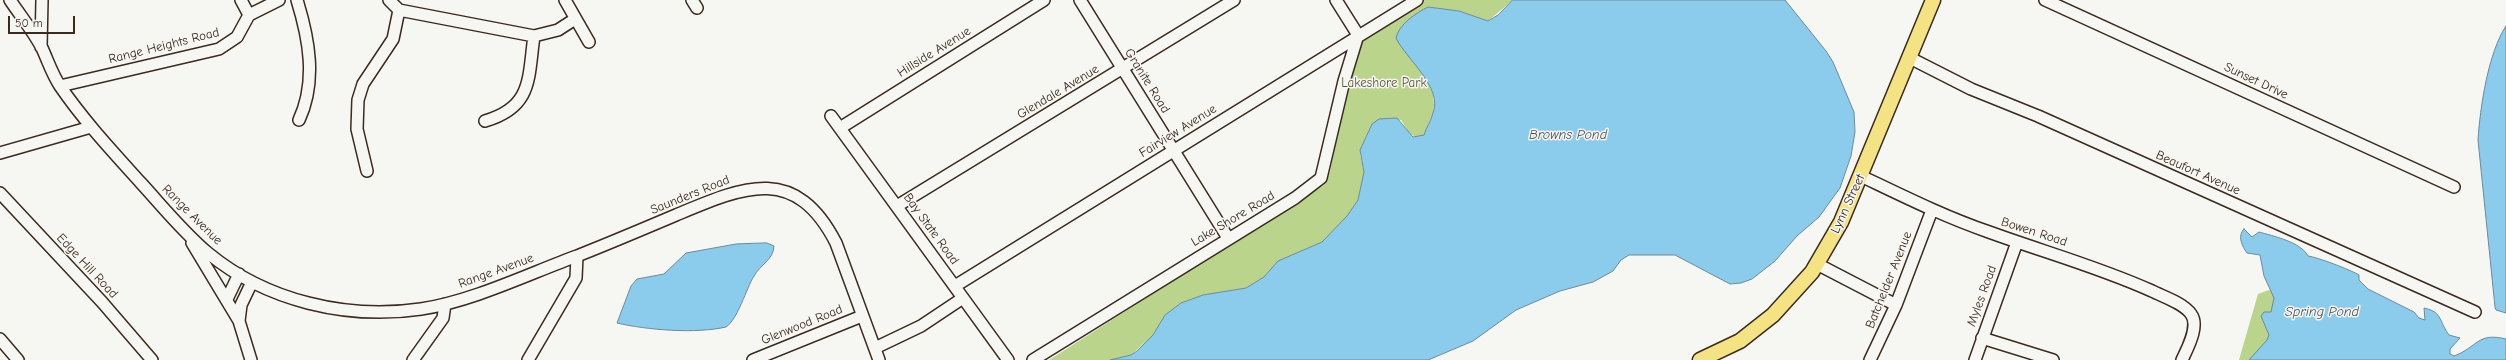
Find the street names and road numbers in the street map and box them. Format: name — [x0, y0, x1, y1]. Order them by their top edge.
street label: Hillside Avenue — [894, 23, 974, 81]
street label: Range Heights Road — [107, 25, 221, 67]
street label: Granite Road — [1121, 46, 1173, 116]
street label: Sunset Drive — [2221, 59, 2291, 103]
street label: Glendale Avenue — [1014, 61, 1102, 123]
street label: Fairview Avenue — [1136, 101, 1220, 161]
street label: Beaufort Avenue — [2153, 147, 2243, 199]
street label: Saunders Road — [648, 172, 732, 218]
street label: Lynn Street — [1827, 172, 1869, 236]
street label: Range Avenue — [159, 182, 225, 248]
street label: Lake Shore Road — [1188, 188, 1278, 250]
street label: Bay State Road — [900, 190, 962, 268]
street label: Bowen Road — [1999, 214, 2069, 250]
street label: Batchelder Avenue — [1862, 229, 1916, 331]
street label: Edge Hill Road — [53, 230, 121, 302]
street label: Range Avenue — [456, 250, 536, 292]
street label: Myles Road — [1964, 263, 2000, 329]
street label: Glenwood Road — [759, 302, 845, 348]

